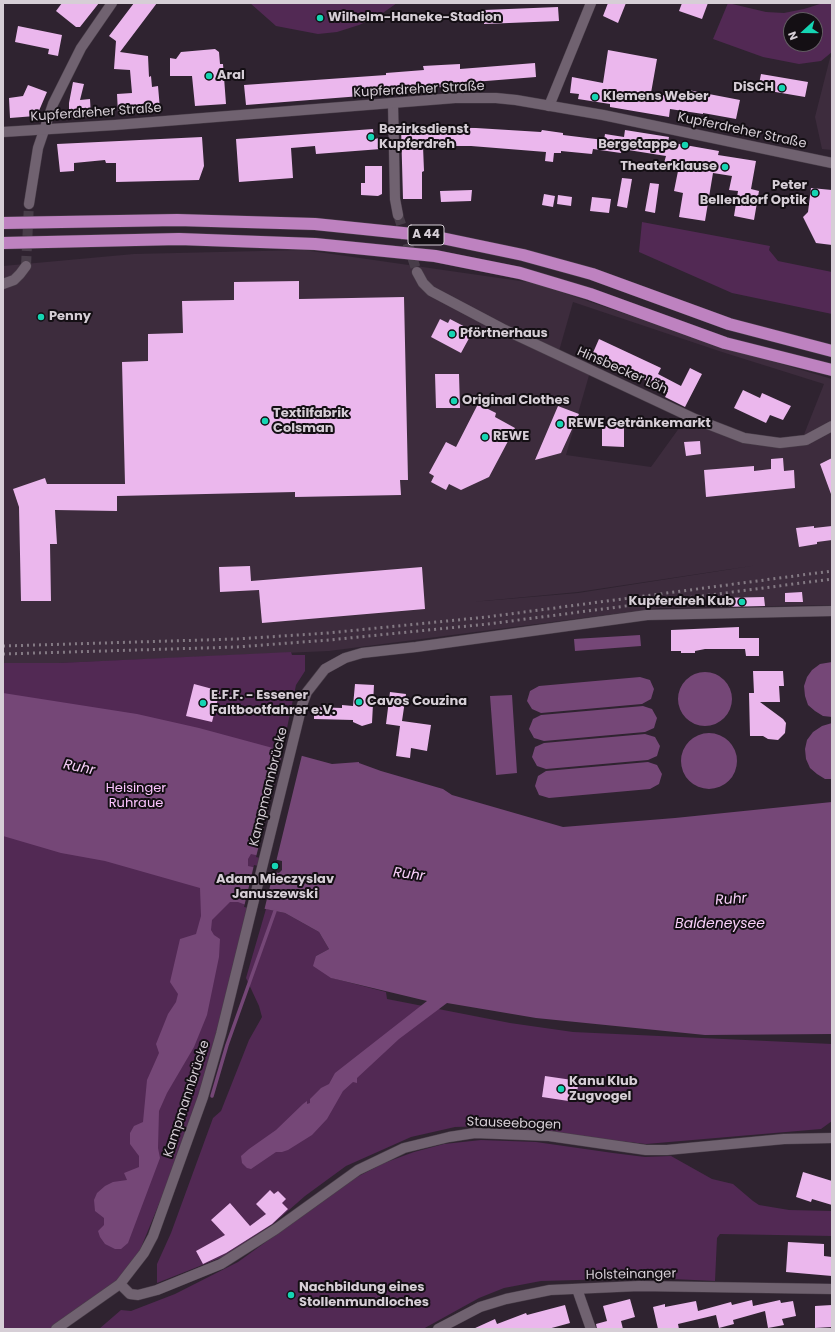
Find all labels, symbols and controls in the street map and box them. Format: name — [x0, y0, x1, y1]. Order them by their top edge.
place label: Wilhelm-Haneke-Stadion — [328, 10, 502, 26]
north arrow — [783, 12, 823, 52]
marker: Wilhelm-Haneke-Stadion — [315, 13, 325, 23]
text: N — [784, 29, 802, 43]
place label: Aral — [217, 68, 245, 84]
marker: Aral — [204, 71, 214, 81]
street label: Kupferdreher Straße — [353, 79, 485, 101]
place label: DiSCH — [733, 80, 774, 96]
marker: DiSCH — [777, 83, 787, 93]
place label: Klemens Weber — [603, 89, 709, 105]
marker: Klemens Weber — [590, 92, 600, 102]
street label: Kupferdreher Straße — [30, 101, 162, 125]
street label: Kupferdreher Straße — [676, 110, 808, 152]
place label: Bezirksdienst Kupferdreh — [379, 122, 469, 153]
marker: Bezirksdienst Kupferdreh — [366, 132, 376, 142]
place label: Bergetappe — [598, 137, 677, 153]
marker: Bergetappe — [680, 140, 690, 150]
place label: Theaterklause — [620, 159, 717, 175]
marker: Theaterklause — [720, 162, 730, 172]
place label: Peter Bellendorf Optik — [700, 178, 807, 209]
marker: Peter Bellendorf Optik — [810, 188, 820, 198]
road number: A 44 — [408, 225, 444, 245]
place label: Penny — [49, 309, 91, 325]
marker: Penny — [36, 312, 46, 322]
place label: Pförtnerhaus — [460, 326, 548, 342]
marker: Pförtnerhaus — [447, 329, 457, 339]
street label: Hinsbecker Löh — [574, 344, 670, 398]
place label: Original Clothes — [462, 393, 570, 409]
marker: Original Clothes — [449, 396, 459, 406]
place label: Textilfabrik Colsman — [273, 406, 349, 437]
marker: Textilfabrik Colsman — [260, 416, 270, 426]
place label: REWE Getränkemarkt — [568, 416, 711, 432]
marker: REWE Getränkemarkt — [555, 419, 565, 429]
place label: REWE — [493, 429, 529, 445]
marker: REWE — [480, 432, 490, 442]
place label: Kupferdreh Kub — [629, 594, 734, 610]
marker: Kupferdreh Kub — [737, 597, 747, 607]
place label: E.F.F. - Essener Faltbootfahrer e.V. — [211, 688, 336, 719]
place label: Cavos Couzina — [367, 694, 467, 710]
marker: Cavos Couzina — [354, 697, 364, 707]
marker: E.F.F. - Essener Faltbootfahrer e.V. — [198, 698, 208, 708]
street label: Kampmannbrücke — [247, 726, 291, 848]
water label: Ruhr — [62, 756, 96, 780]
park label: Heisinger Ruhraue — [106, 781, 166, 812]
marker: Adam Mieczyslav Januszewski — [270, 861, 280, 871]
water label: Ruhr — [392, 865, 426, 885]
place label: Adam Mieczyslav Januszewski — [216, 872, 334, 903]
water label: Ruhr — [715, 891, 747, 909]
water label: Baldeneysee — [675, 916, 765, 932]
street label: Kampmannbrücke — [161, 1038, 213, 1160]
place label: Kanu Klub Zugvogel — [569, 1074, 638, 1105]
marker: Kanu Klub Zugvogel — [556, 1084, 566, 1094]
street label: Stauseebogen — [466, 1115, 562, 1133]
street label: Holsteinanger — [586, 1266, 676, 1284]
place label: Nachbildung eines Stollenmundloches — [299, 1280, 429, 1311]
marker: Nachbildung eines Stollenmundloches — [286, 1290, 296, 1300]

